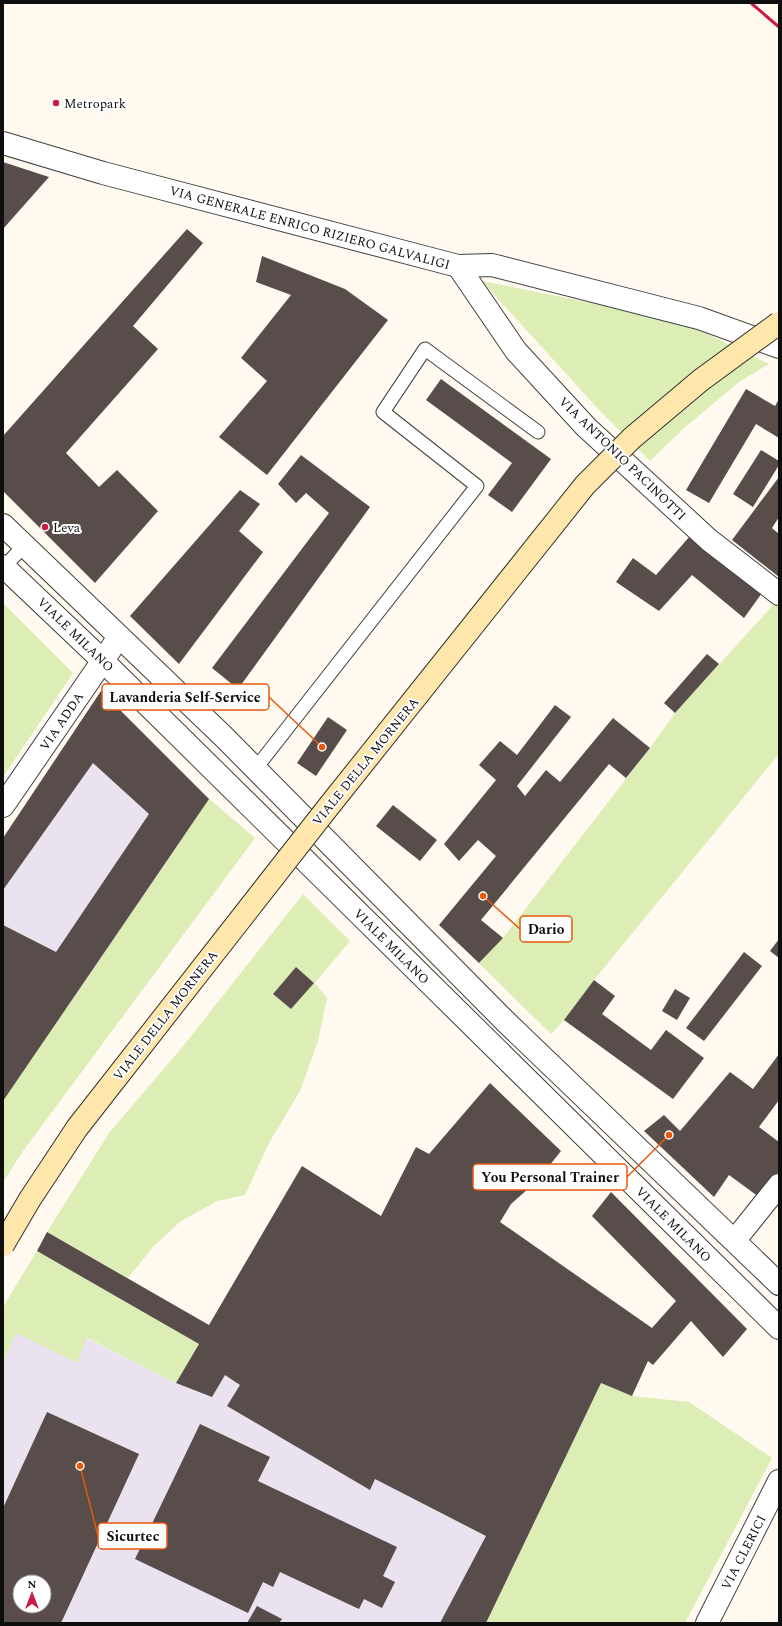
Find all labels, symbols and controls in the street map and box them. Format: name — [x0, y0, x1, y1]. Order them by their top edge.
place label: Metropark — [64, 94, 126, 114]
marker: Metropark — [51, 98, 61, 108]
street label: VIA GENERALE ENRICO RIZIERO GALVALIGI — [167, 181, 452, 275]
street label: VIA ANTONIO PACINOTTI — [554, 392, 691, 525]
place label: Leva — [53, 518, 81, 538]
marker: Leva — [40, 522, 50, 532]
street label: VIALE MILANO — [32, 593, 118, 677]
callout: Lavanderia Self-Service — [102, 684, 269, 710]
text: Lavanderia Self-Service — [109, 687, 261, 708]
street label: VIA ADDA — [35, 688, 89, 755]
street label: VIALE DELLA MORNERA — [308, 693, 424, 830]
street label: VIALE MILANO — [349, 904, 434, 989]
callout: Dario — [520, 916, 572, 942]
text: Dario — [528, 919, 565, 940]
street label: VIALE DELLA MORNERA — [109, 946, 223, 1085]
callout: You Personal Trainer — [473, 1164, 627, 1190]
text: You Personal Trainer — [481, 1167, 619, 1188]
street label: VIALE MILANO — [631, 1182, 716, 1267]
street label: VIA CLERICI — [716, 1511, 771, 1593]
callout: Sicurtec — [98, 1523, 167, 1549]
text: Sicurtec — [107, 1526, 160, 1547]
north arrow — [12, 1574, 52, 1614]
text: N — [28, 1576, 37, 1593]

